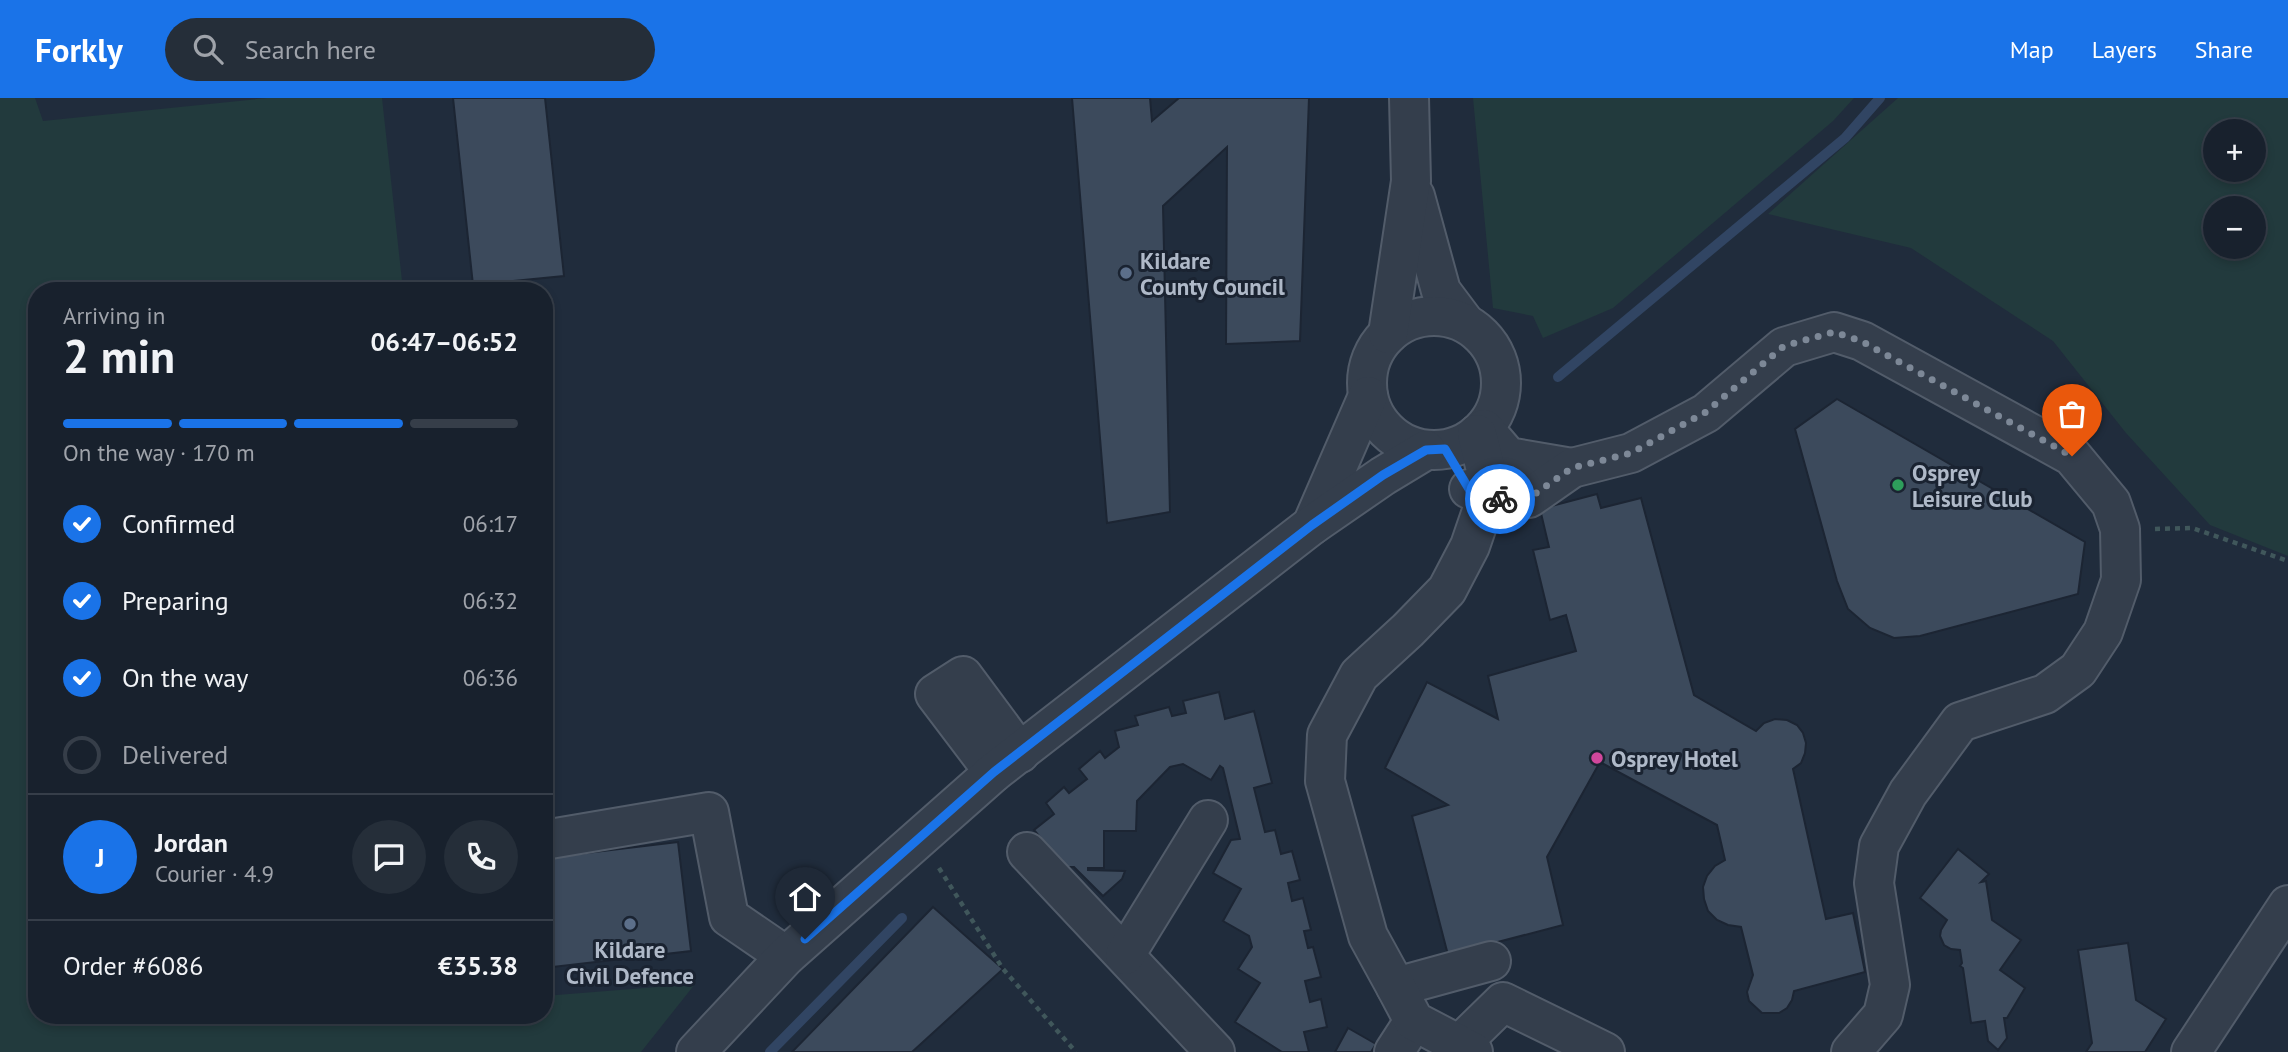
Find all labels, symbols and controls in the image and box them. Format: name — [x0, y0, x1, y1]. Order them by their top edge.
search box — [165, 18, 655, 81]
text: Forkly — [35, 28, 123, 71]
icon: search — [189, 30, 227, 68]
text: Search here — [245, 33, 376, 66]
text: Map — [2010, 34, 2054, 65]
text: Layers — [2092, 34, 2157, 65]
text: Share — [2195, 34, 2253, 65]
map controls — [2203, 119, 2266, 259]
button: + — [2203, 119, 2266, 182]
button: − — [2203, 196, 2266, 259]
place label: Kildare County Council — [1140, 246, 1285, 301]
marker: Kildare County Council — [1118, 265, 1134, 281]
text: Arriving in — [63, 301, 165, 330]
text: 06:47–06:52 — [371, 325, 518, 358]
text: 2 min — [63, 326, 175, 386]
pin — [2042, 384, 2102, 456]
icon: bag — [2053, 395, 2091, 433]
text: On the way · 170 m — [63, 438, 255, 467]
place label: Osprey Leisure Club — [1912, 458, 2033, 513]
courier — [1465, 464, 1535, 534]
marker: Osprey Leisure Club — [1890, 477, 1906, 493]
icon: bike — [1481, 480, 1519, 518]
icon: check — [63, 505, 101, 543]
text: Confirmed — [122, 507, 235, 540]
text: 06:17 — [463, 509, 518, 538]
icon: check — [63, 582, 101, 620]
text: Preparing — [122, 584, 229, 617]
text: 06:32 — [463, 586, 518, 615]
icon: check — [63, 659, 101, 697]
text: On the way — [122, 661, 248, 694]
text: 06:36 — [463, 663, 518, 692]
text: Delivered — [122, 738, 228, 771]
place label: Osprey Hotel — [1611, 744, 1738, 773]
marker: Osprey Hotel — [1589, 750, 1605, 766]
button: chat — [352, 820, 426, 894]
button: phone — [444, 820, 518, 894]
text: Jordan — [155, 826, 228, 859]
text: J — [96, 841, 104, 874]
text: Courier · 4.9 — [155, 859, 274, 888]
pin — [775, 867, 835, 939]
icon: home — [786, 878, 824, 916]
marker: Kildare Civil Defence — [622, 916, 638, 932]
place label: Kildare Civil Defence — [566, 935, 694, 990]
text: Order #6086 — [63, 949, 203, 982]
text: €35.38 — [438, 949, 518, 982]

